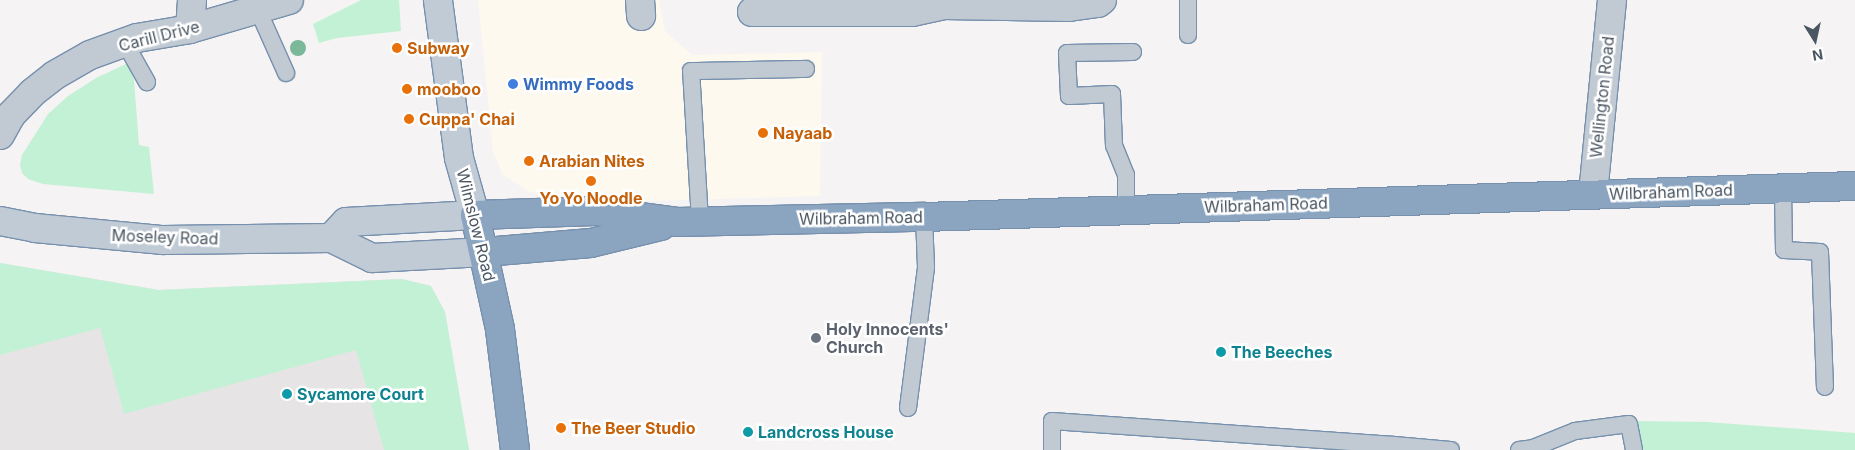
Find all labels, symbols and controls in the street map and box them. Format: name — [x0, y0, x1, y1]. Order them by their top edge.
north arrow — [1790, 15, 1840, 65]
street label: Carill Drive — [117, 17, 201, 55]
street label: Wellington Road — [1586, 35, 1618, 159]
place label: Subway — [407, 38, 470, 58]
marker: Subway — [391, 42, 403, 54]
text: N — [1811, 46, 1824, 65]
place label: Wimmy Foods — [523, 74, 634, 94]
marker: Wimmy Foods — [507, 78, 519, 90]
place label: mooboo — [417, 79, 481, 99]
marker: mooboo — [401, 83, 413, 95]
place label: Cuppa' Chai — [419, 109, 515, 129]
marker: Cuppa' Chai — [403, 113, 415, 125]
place label: Nayaab — [773, 123, 832, 143]
marker: Nayaab — [757, 127, 769, 139]
place label: Arabian Nites — [539, 151, 645, 171]
marker: Arabian Nites — [523, 155, 535, 167]
street label: Wilmslow Road — [453, 167, 499, 283]
marker: Yo Yo Noodle — [585, 175, 597, 187]
street label: Wilbraham Road — [1609, 180, 1733, 204]
place label: Yo Yo Noodle — [540, 188, 642, 208]
street label: Wilbraham Road — [1204, 193, 1328, 217]
street label: Wilbraham Road — [799, 207, 923, 229]
street label: Moseley Road — [111, 226, 219, 248]
place label: Holy Innocents' Church — [826, 319, 949, 357]
marker: Holy Innocents' Church — [810, 332, 822, 344]
place label: The Beeches — [1231, 342, 1332, 362]
marker: The Beeches — [1215, 346, 1227, 358]
place label: Sycamore Court — [297, 384, 424, 404]
marker: Sycamore Court — [281, 388, 293, 400]
place label: The Beer Studio — [571, 418, 695, 438]
marker: The Beer Studio — [555, 422, 567, 434]
place label: Landcross House — [758, 422, 894, 442]
marker: Landcross House — [742, 426, 754, 438]

